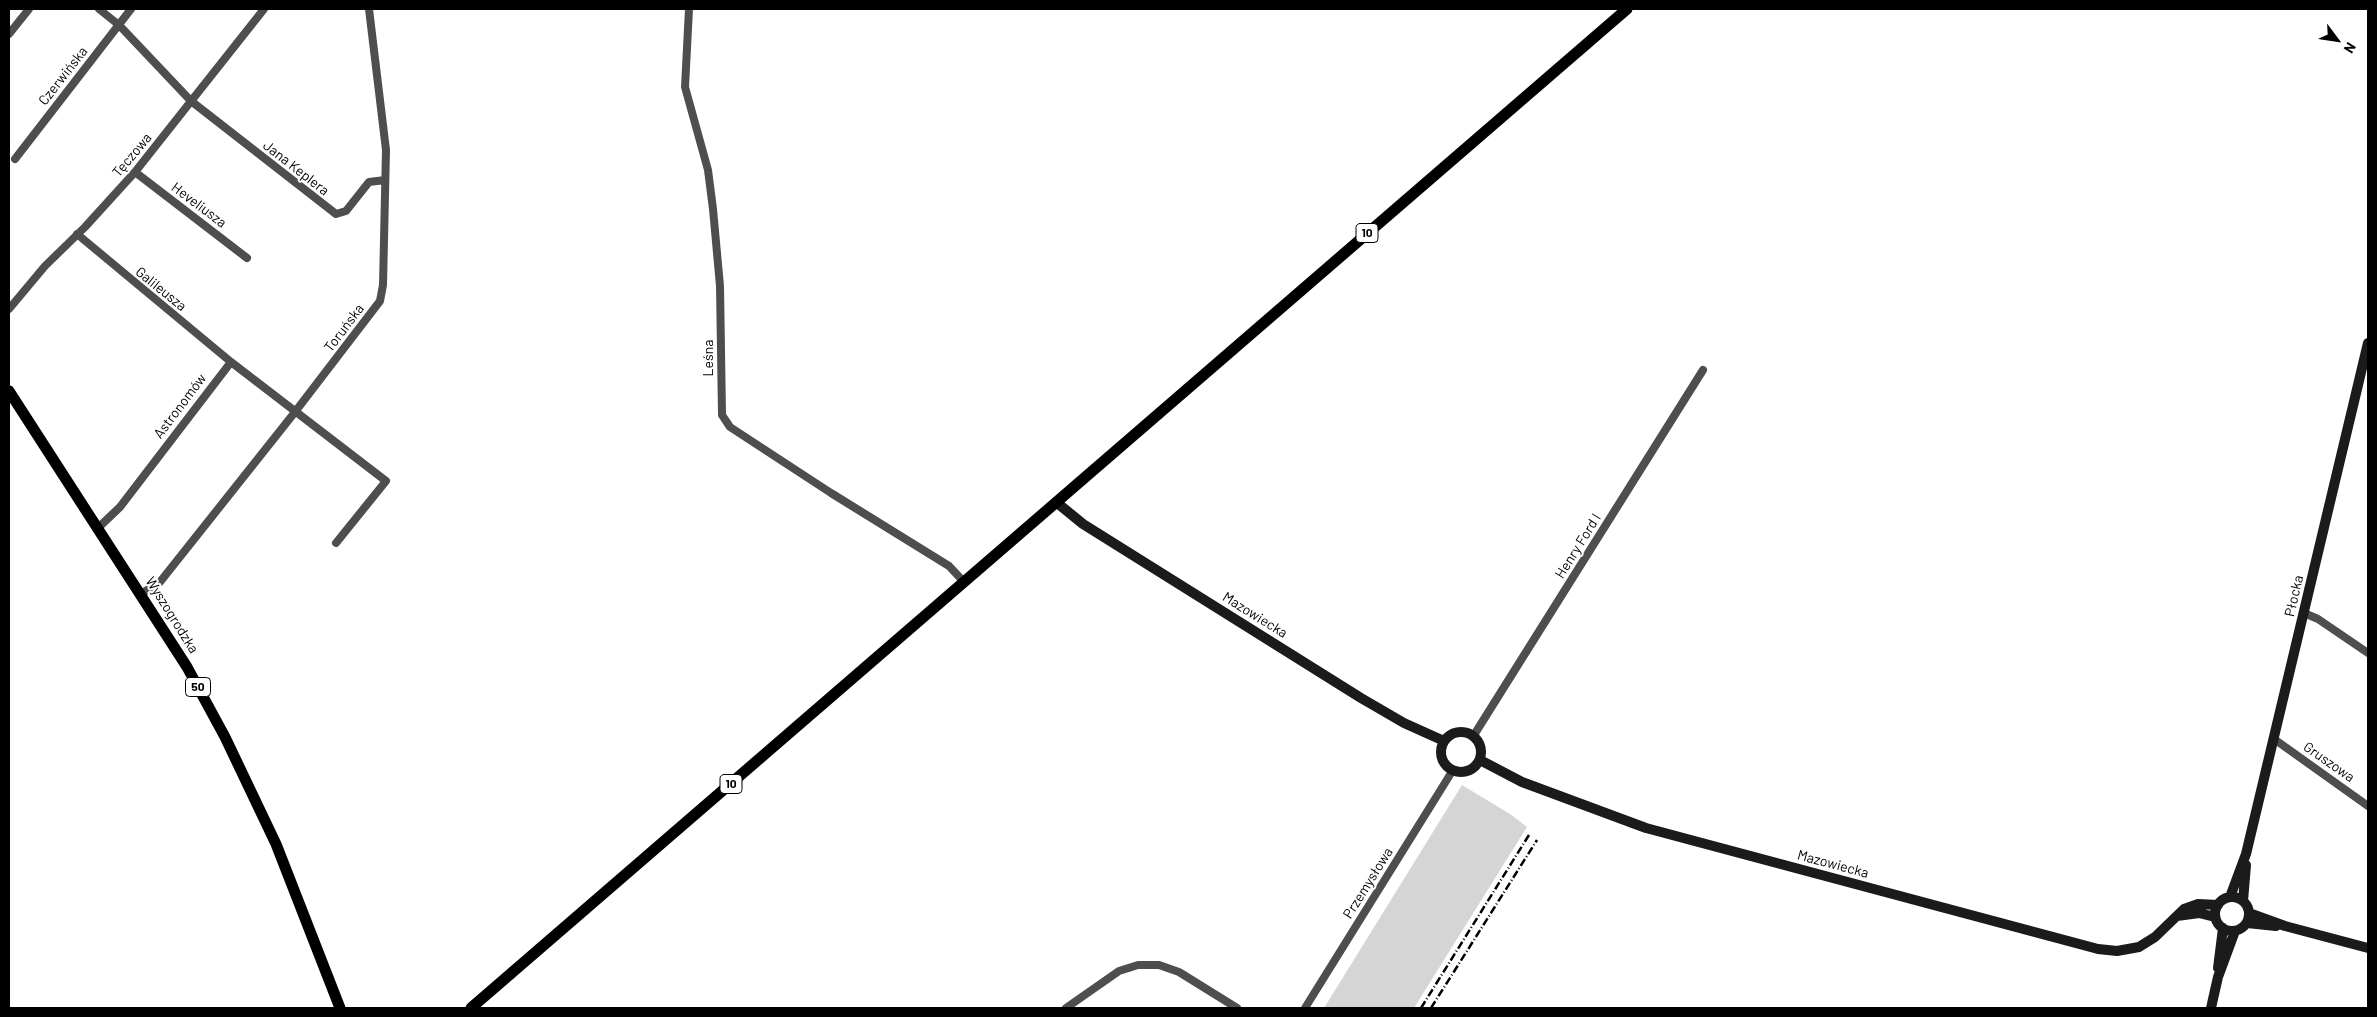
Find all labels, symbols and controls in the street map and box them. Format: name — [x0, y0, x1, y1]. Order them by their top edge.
north arrow — [2312, 15, 2362, 65]
text: N — [2341, 40, 2360, 56]
street label: Czerwińska — [35, 43, 91, 109]
street label: Tęczowa — [109, 130, 155, 180]
street label: Jana Keplera — [260, 137, 332, 199]
street label: Heveliusza — [168, 179, 230, 231]
road number: 10 — [1356, 224, 1378, 242]
street label: Galileusza — [132, 263, 190, 315]
street label: Toruńska — [321, 301, 367, 355]
street label: Leśna — [700, 340, 716, 376]
street label: Astronomów — [150, 370, 210, 442]
street label: Henry Ford I — [1552, 511, 1604, 581]
street label: Wyszogrodzka — [142, 574, 202, 656]
street label: Płocka — [2281, 574, 2307, 618]
street label: Mazowiecka — [1220, 588, 1290, 642]
road number: 50 — [186, 678, 210, 696]
street label: Gruszowa — [2300, 738, 2358, 786]
road number: 10 — [720, 774, 742, 794]
street label: Przemysłowa — [1340, 844, 1396, 922]
street label: Mazowiecka — [1795, 846, 1871, 882]

